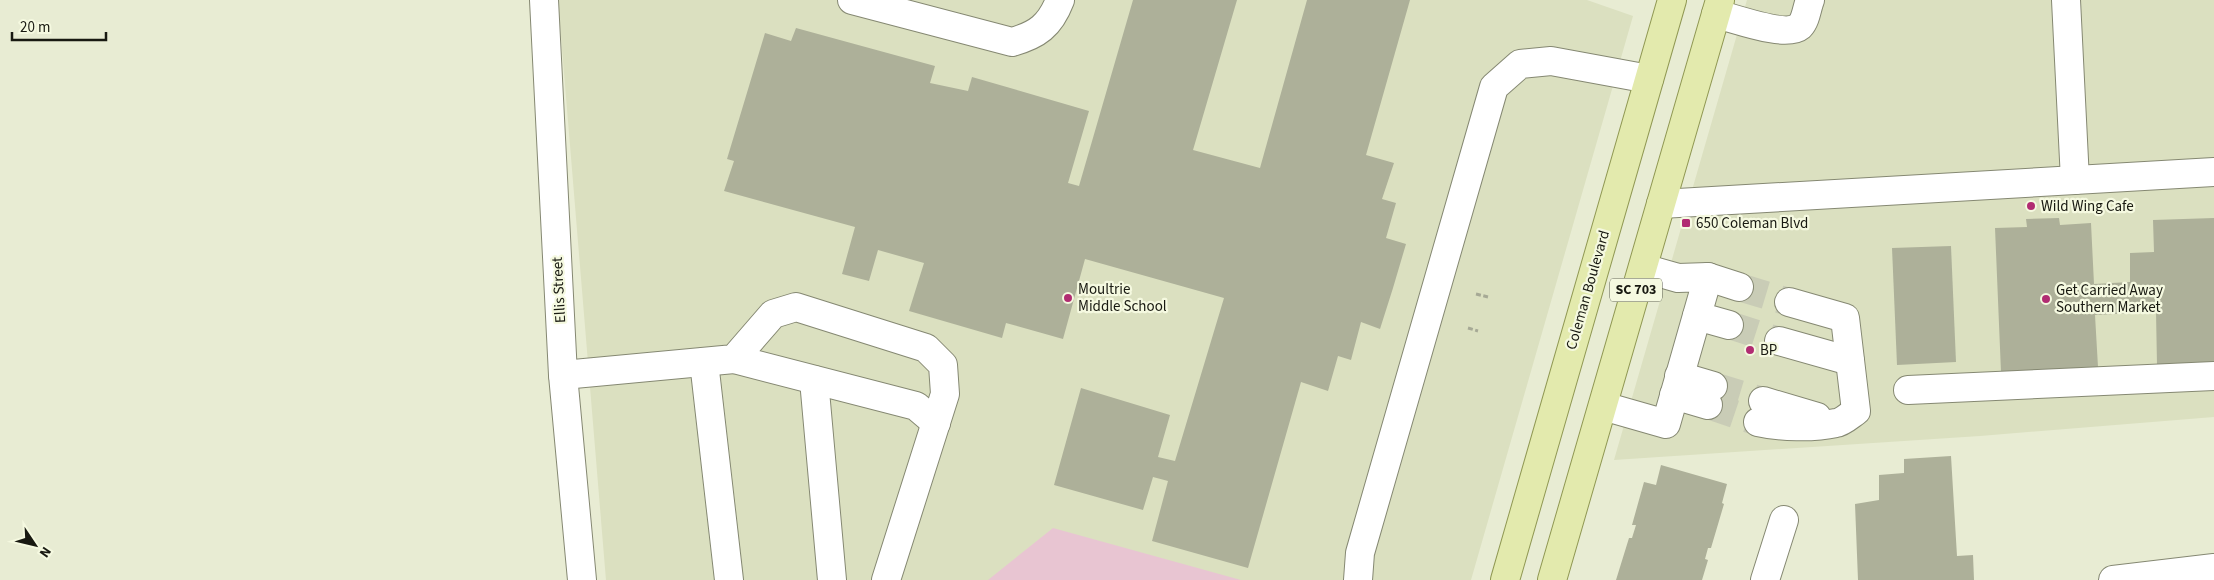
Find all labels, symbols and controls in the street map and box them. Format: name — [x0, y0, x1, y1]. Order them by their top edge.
scale bar — [12, 10, 106, 42]
text: 20 m — [20, 17, 50, 38]
place label: Wild Wing Cafe — [2041, 196, 2134, 217]
marker: Wild Wing Cafe — [2025, 200, 2037, 212]
place label: 650 Coleman Blvd — [1696, 213, 1808, 234]
marker: 650 Coleman Blvd — [1680, 217, 1692, 229]
street label: Coleman Boulevard — [1561, 228, 1615, 352]
street label: Ellis Street — [547, 256, 571, 324]
road number: SC 703 — [1610, 278, 1662, 302]
place label: Moultrie Middle School — [1078, 279, 1167, 317]
place label: Get Carried Away Southern Market — [2056, 280, 2163, 318]
marker: Moultrie Middle School — [1062, 292, 1074, 304]
marker: Get Carried Away Southern Market — [2040, 293, 2052, 305]
place label: BP — [1760, 340, 1777, 361]
marker: BP — [1744, 344, 1756, 356]
north arrow — [10, 520, 60, 570]
text: N — [34, 542, 56, 561]

